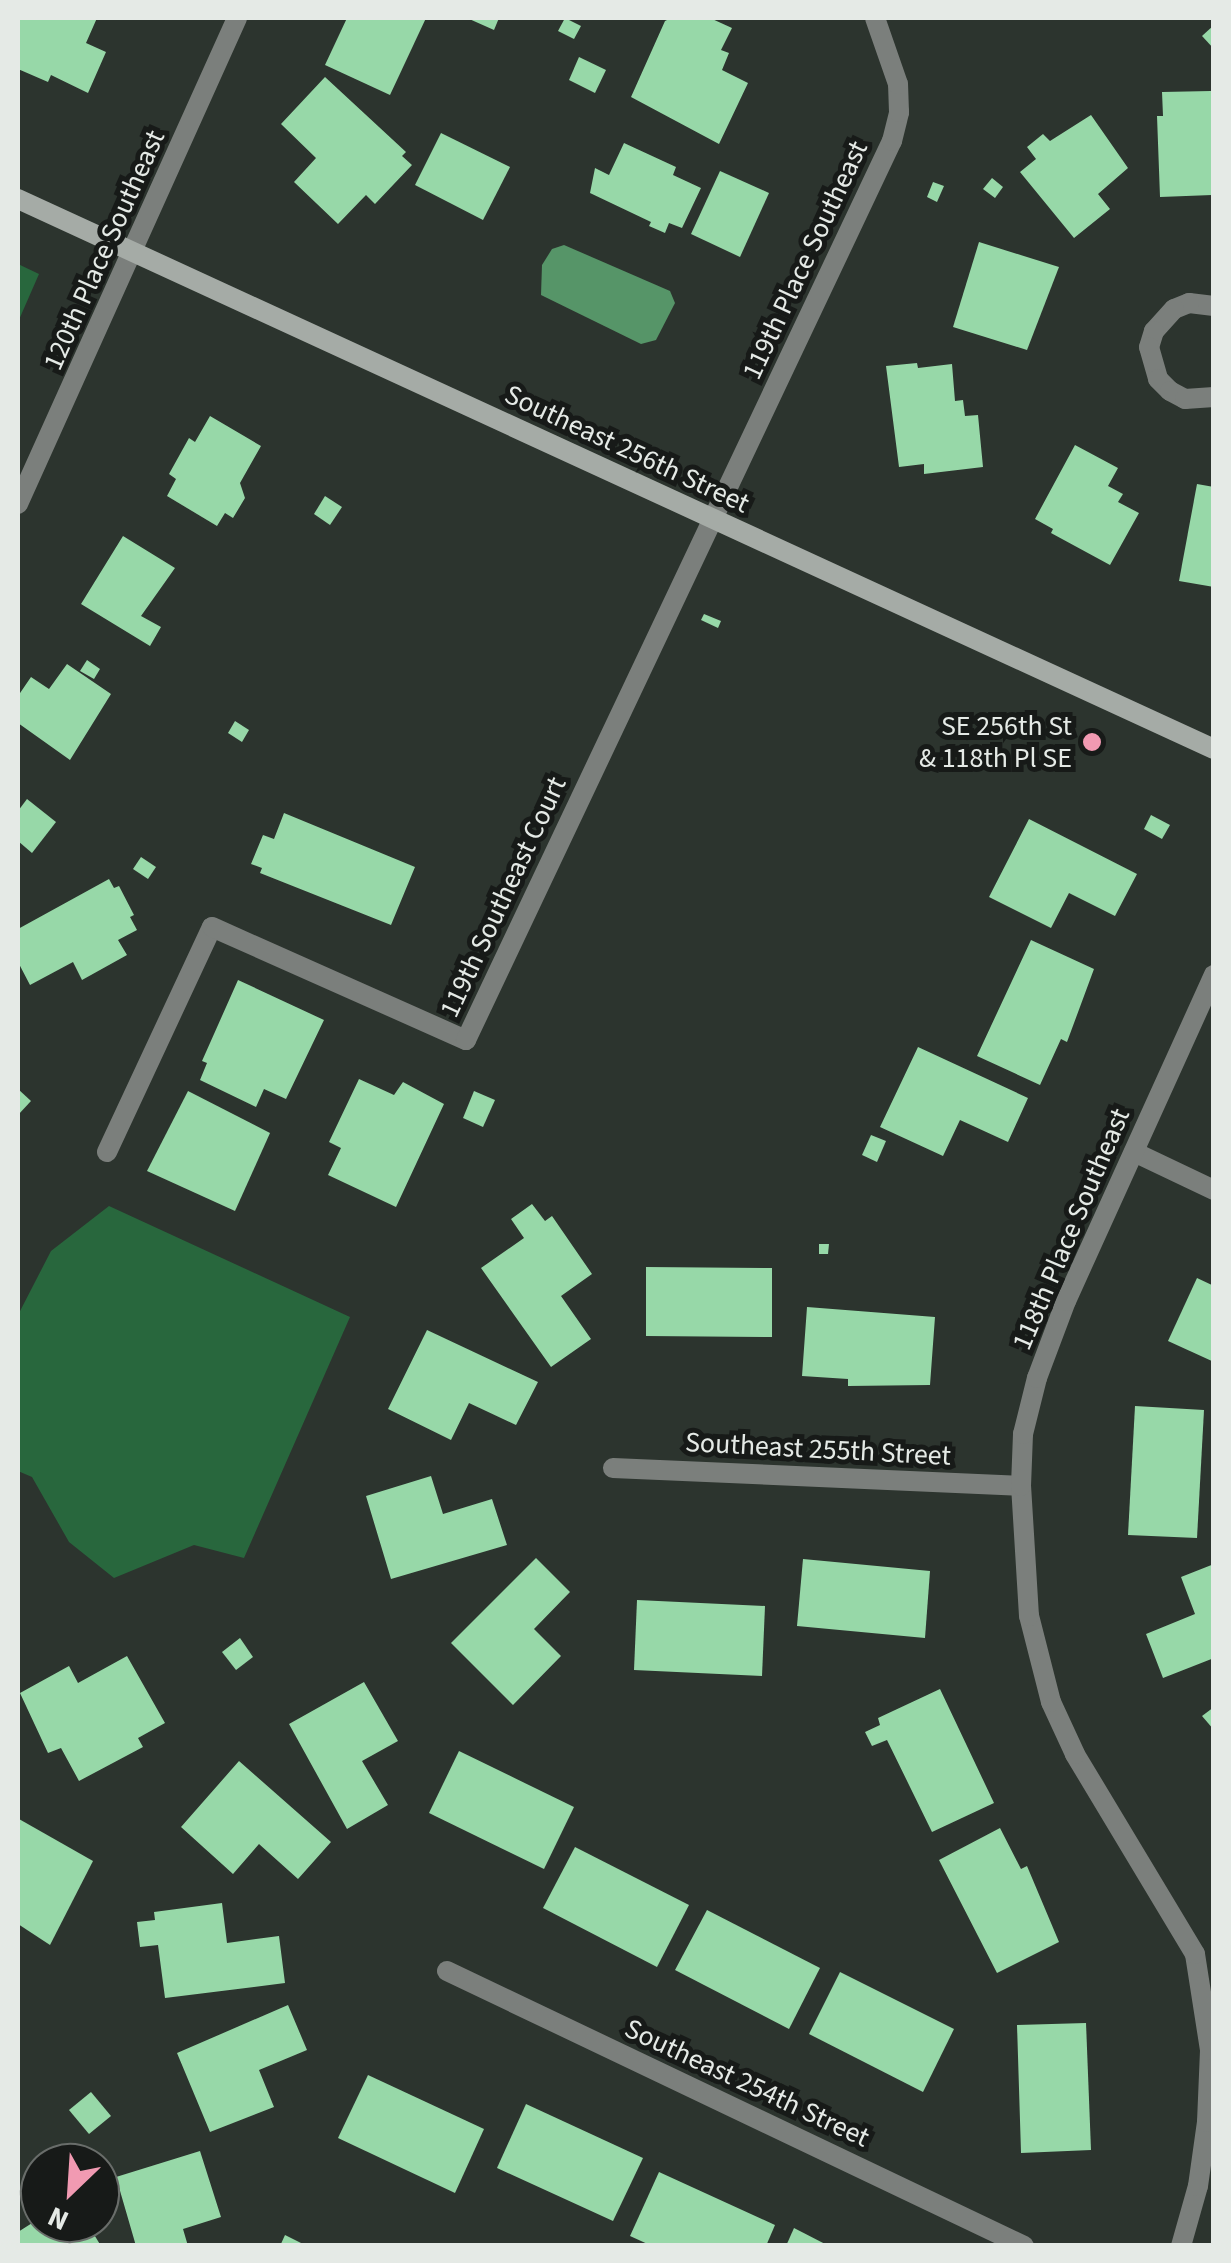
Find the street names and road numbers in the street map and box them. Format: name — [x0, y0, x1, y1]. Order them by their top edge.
street label: 120th Place Southeast — [36, 125, 172, 375]
street label: 119th Place Southeast — [735, 135, 875, 385]
street label: Southeast 256th Street — [499, 378, 755, 520]
street label: 119th Southeast Court — [433, 771, 573, 1023]
street label: 118th Place Southeast — [1005, 1103, 1137, 1355]
street label: Southeast 255th Street — [684, 1425, 952, 1473]
street label: Southeast 254th Street — [619, 2012, 875, 2154]

